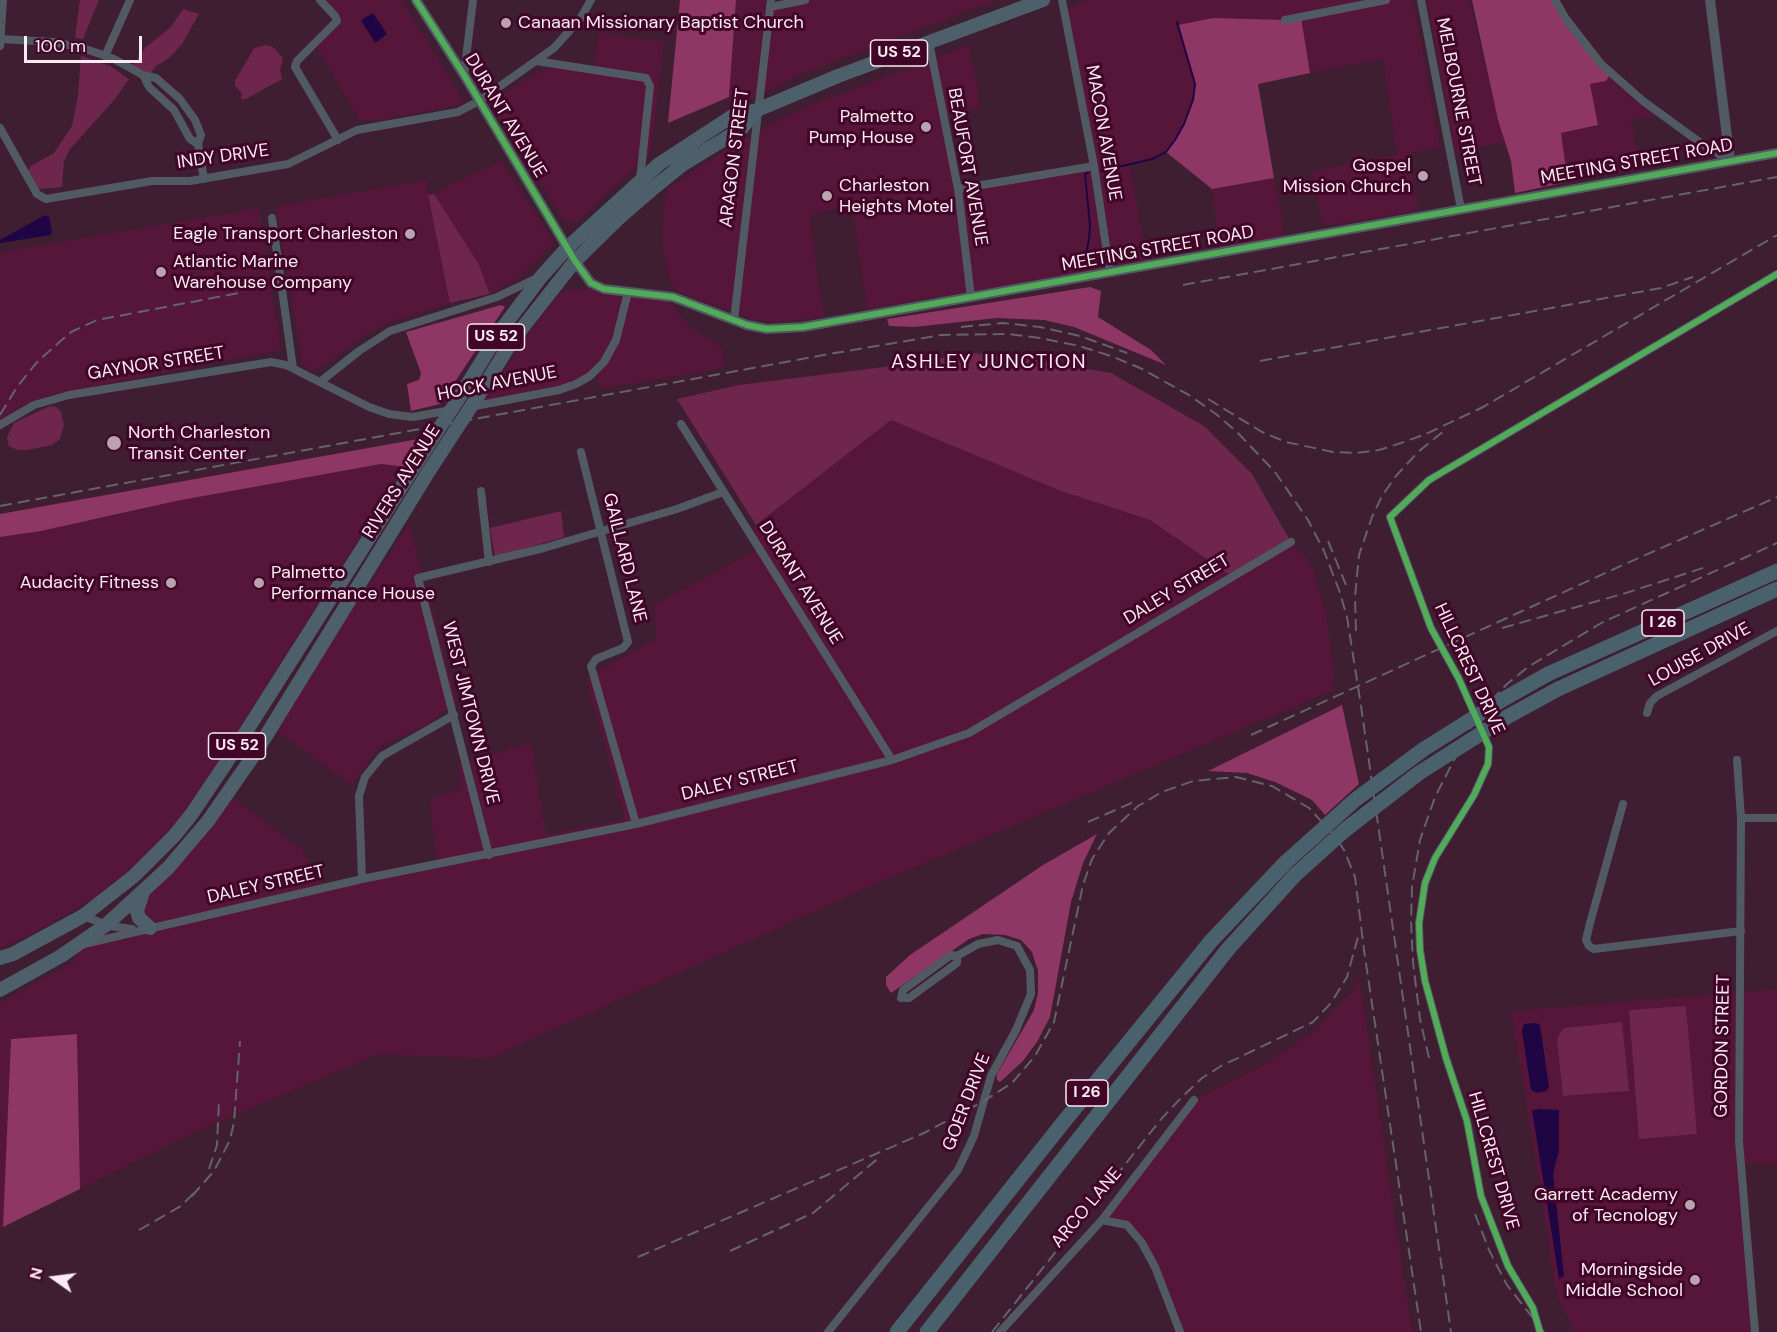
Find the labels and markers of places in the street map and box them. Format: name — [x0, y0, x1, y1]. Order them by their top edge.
place label: Canaan Missionary Baptist Church — [518, 12, 804, 34]
marker: Canaan Missionary Baptist Church — [499, 16, 513, 30]
place label: Palmetto Pump House — [809, 106, 914, 148]
marker: Palmetto Pump House — [919, 120, 933, 134]
place label: Gospel Mission Church — [1283, 155, 1411, 198]
marker: Gospel Mission Church — [1416, 169, 1430, 183]
place label: Charleston Heights Motel — [839, 175, 954, 218]
marker: Charleston Heights Motel — [820, 189, 834, 203]
place label: Eagle Transport Charleston — [173, 223, 398, 245]
marker: Eagle Transport Charleston — [403, 227, 417, 241]
place label: Atlantic Marine Warehouse Company — [173, 251, 352, 294]
marker: Atlantic Marine Warehouse Company — [154, 265, 168, 279]
place label: North Charleston Transit Center — [128, 422, 270, 464]
marker: North Charleston Transit Center — [105, 434, 123, 452]
place label: Palmetto Performance House — [271, 562, 435, 604]
place label: Audacity Fitness — [20, 572, 159, 594]
marker: Audacity Fitness — [164, 576, 178, 590]
marker: Palmetto Performance House — [252, 576, 266, 590]
place label: Garrett Academy of Tecnology — [1534, 1184, 1678, 1226]
marker: Garrett Academy of Tecnology — [1683, 1198, 1697, 1212]
place label: Morningside Middle School — [1565, 1259, 1683, 1302]
marker: Morningside Middle School — [1688, 1273, 1702, 1287]

